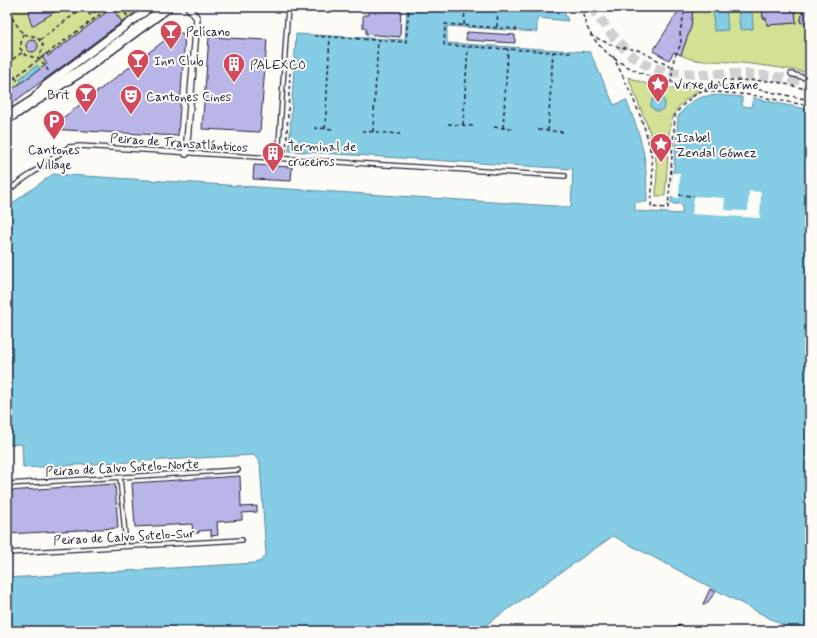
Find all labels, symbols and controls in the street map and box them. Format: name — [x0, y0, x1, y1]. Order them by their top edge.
bar icon: Pelícano — [158, 18, 184, 51]
place label: Pelícano — [186, 24, 230, 41]
bar icon: Inn Club — [125, 47, 151, 80]
building icon: PALEXCO — [221, 51, 247, 84]
place label: Inn Club — [154, 53, 204, 70]
place label: PALEXCO — [250, 57, 306, 74]
place icon: Virxe do Carme — [645, 71, 671, 104]
place label: Virxe do Carme — [674, 77, 758, 94]
bar icon: Brit — [73, 81, 99, 114]
theatre icon: Cantones Cines — [118, 83, 144, 116]
place label: Brit — [47, 87, 70, 104]
place label: Cantones Cines — [146, 89, 232, 106]
parking icon: Cantones Village — [41, 108, 67, 141]
street label: Peirao de Transatlánticos — [109, 130, 249, 157]
place label: Isabel Zendal Gómez — [676, 130, 757, 162]
place icon: Isabel Zendal Gómez — [648, 131, 674, 164]
place label: Terminal de cruceiros — [288, 139, 356, 171]
building icon: Terminal de cruceiros — [260, 140, 286, 173]
place label: Cantones Village — [28, 142, 80, 174]
street label: Peirao de Calvo Sotelo-Norte — [45, 456, 199, 481]
street label: Peirao de Calvo Sotelo-Sur — [53, 525, 196, 550]

